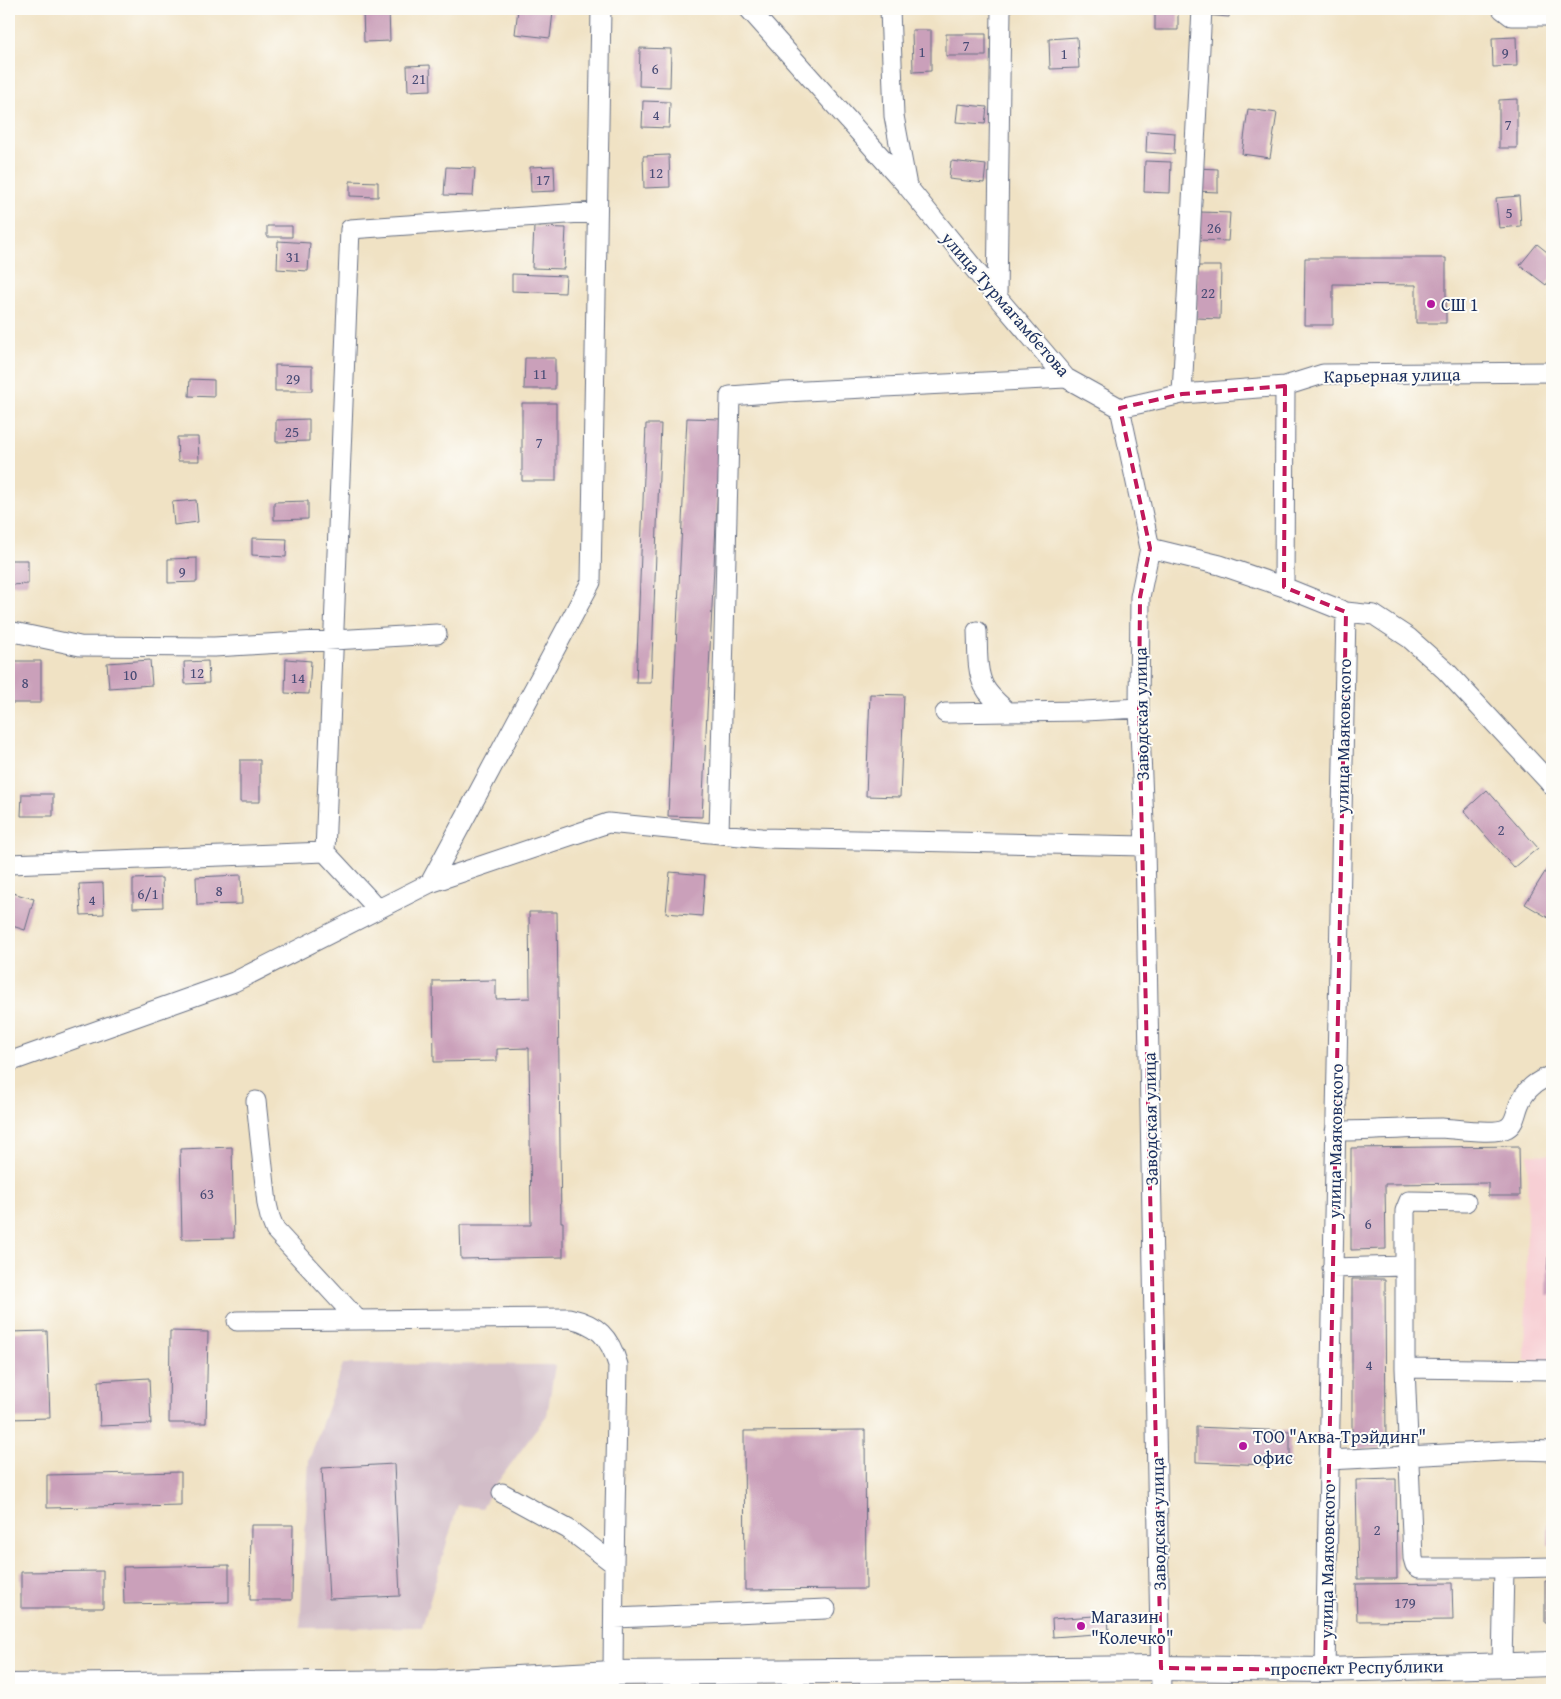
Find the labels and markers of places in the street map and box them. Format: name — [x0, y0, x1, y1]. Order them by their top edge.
place label: СШ 1 — [1441, 291, 1478, 318]
marker: СШ 1 — [1425, 298, 1437, 310]
place label: ТОО "Аква-Трэйдинг" офис — [1253, 1423, 1426, 1471]
marker: ТОО "Аква-Трэйдинг" офис — [1237, 1440, 1249, 1452]
place label: Магазин "Колечко" — [1091, 1603, 1174, 1651]
marker: Магазин "Колечко" — [1075, 1620, 1087, 1632]

